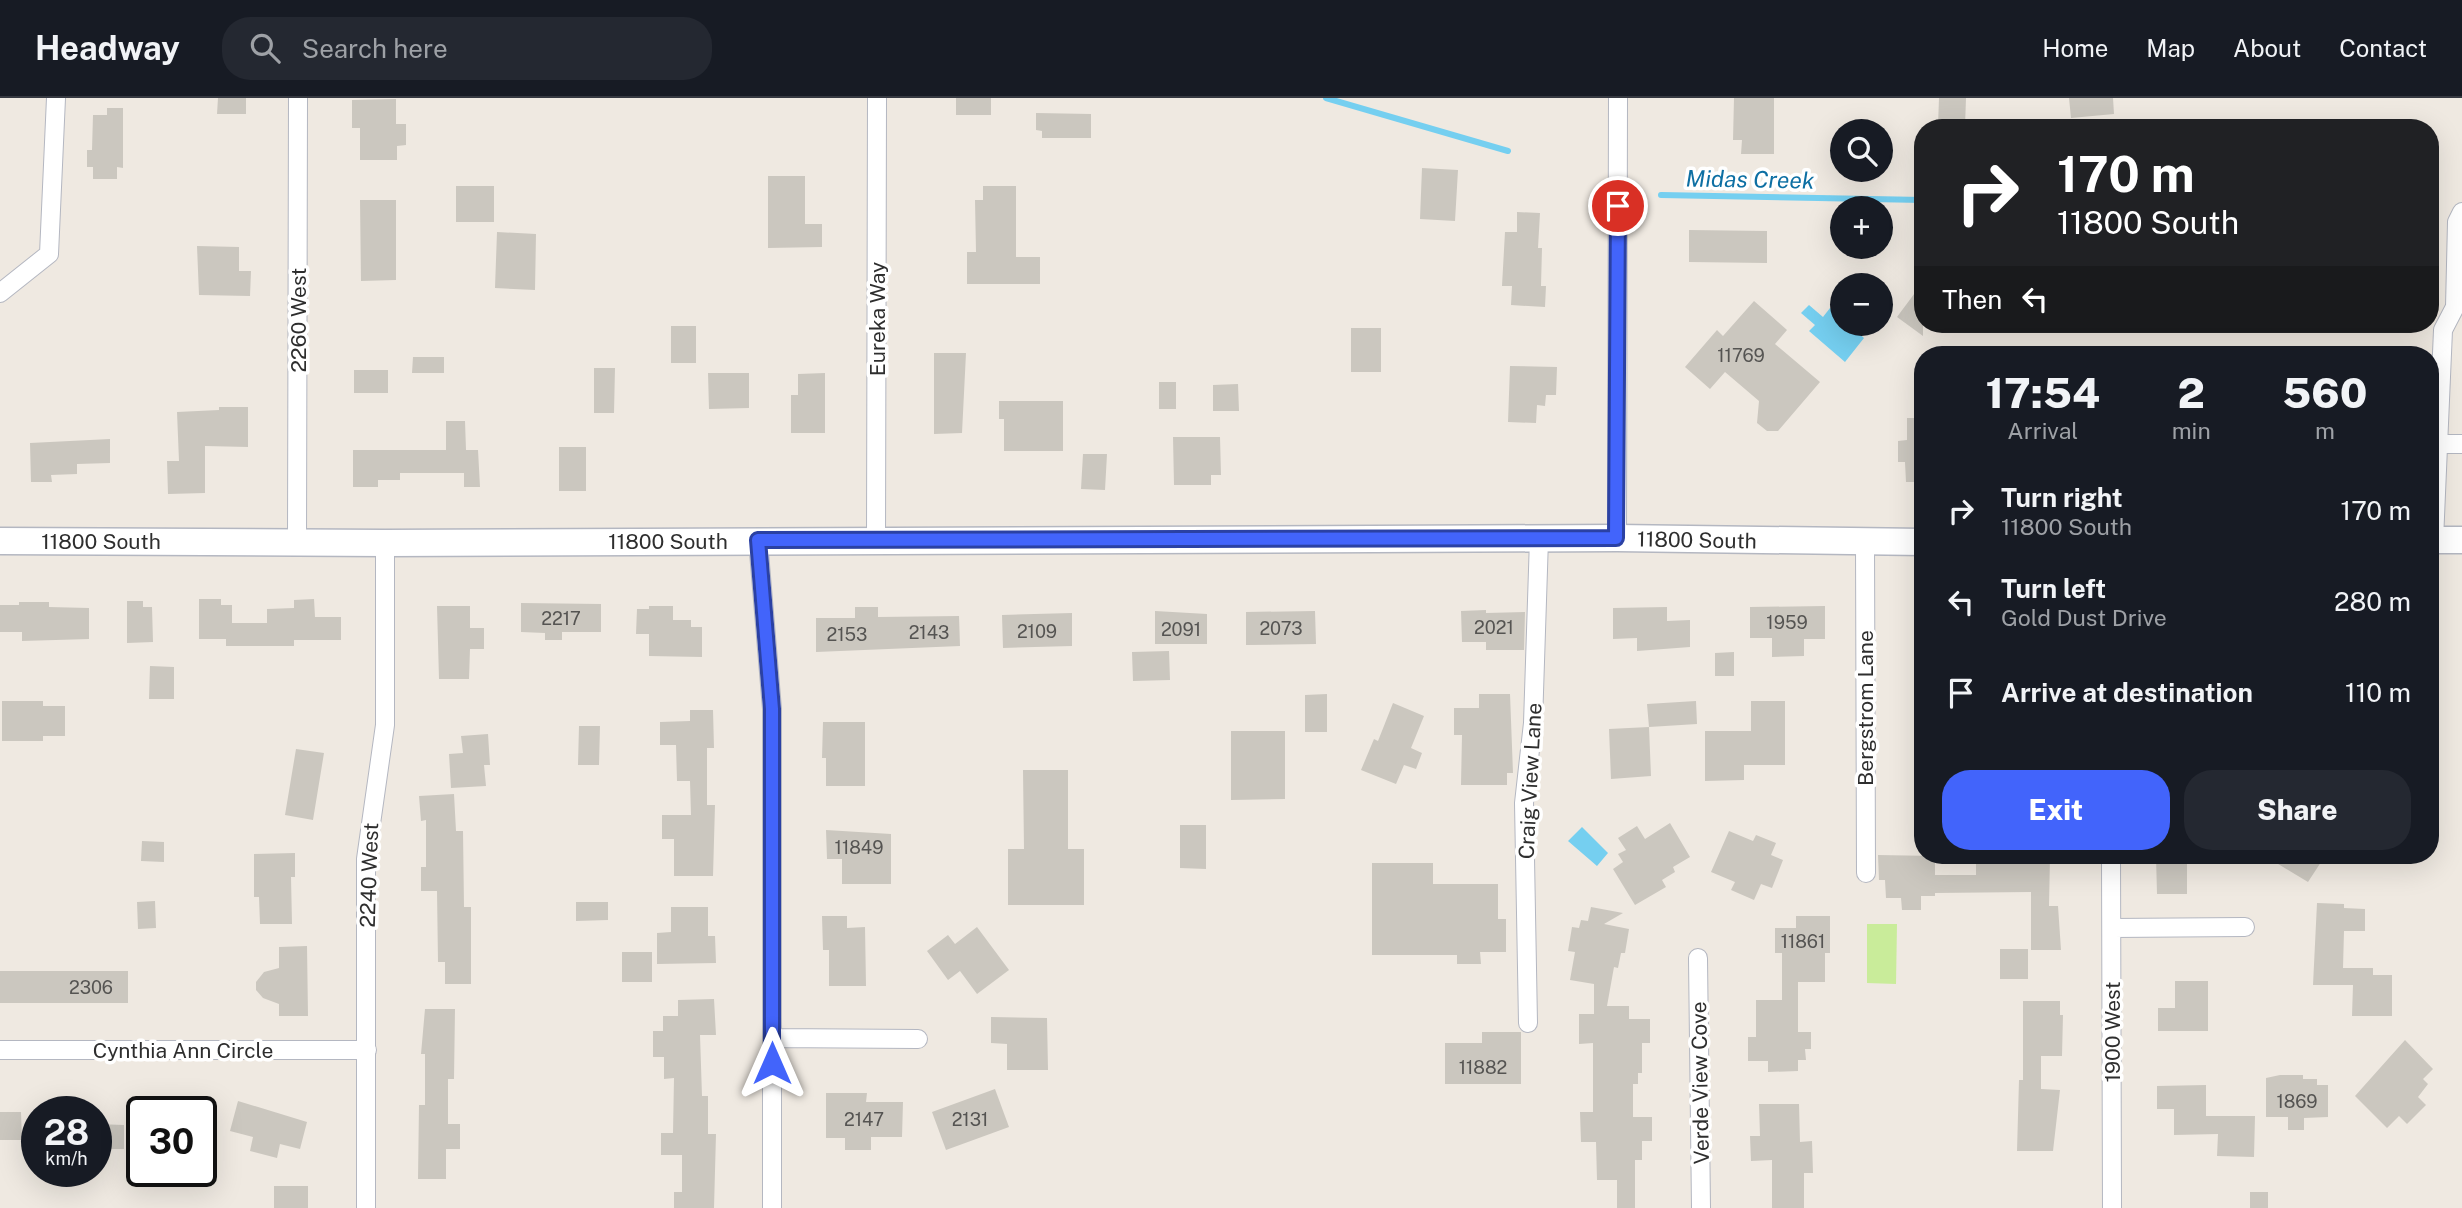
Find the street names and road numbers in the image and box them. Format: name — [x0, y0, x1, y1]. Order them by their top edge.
street label: Eureka Way — [865, 262, 890, 376]
street label: 2260 West — [286, 268, 311, 372]
street label: 11800 South — [1637, 526, 1757, 554]
street label: 11800 South — [41, 529, 161, 554]
street label: 11800 South — [608, 529, 728, 554]
street label: Bergstrom Lane — [1853, 630, 1878, 786]
street label: Craig View Lane — [1513, 702, 1547, 860]
street label: 2240 West — [355, 822, 383, 928]
street label: 1900 West — [2100, 981, 2125, 1083]
street label: Verde View Cove — [1686, 1001, 1714, 1165]
street label: Cynthia Ann Circle — [93, 1038, 273, 1063]

